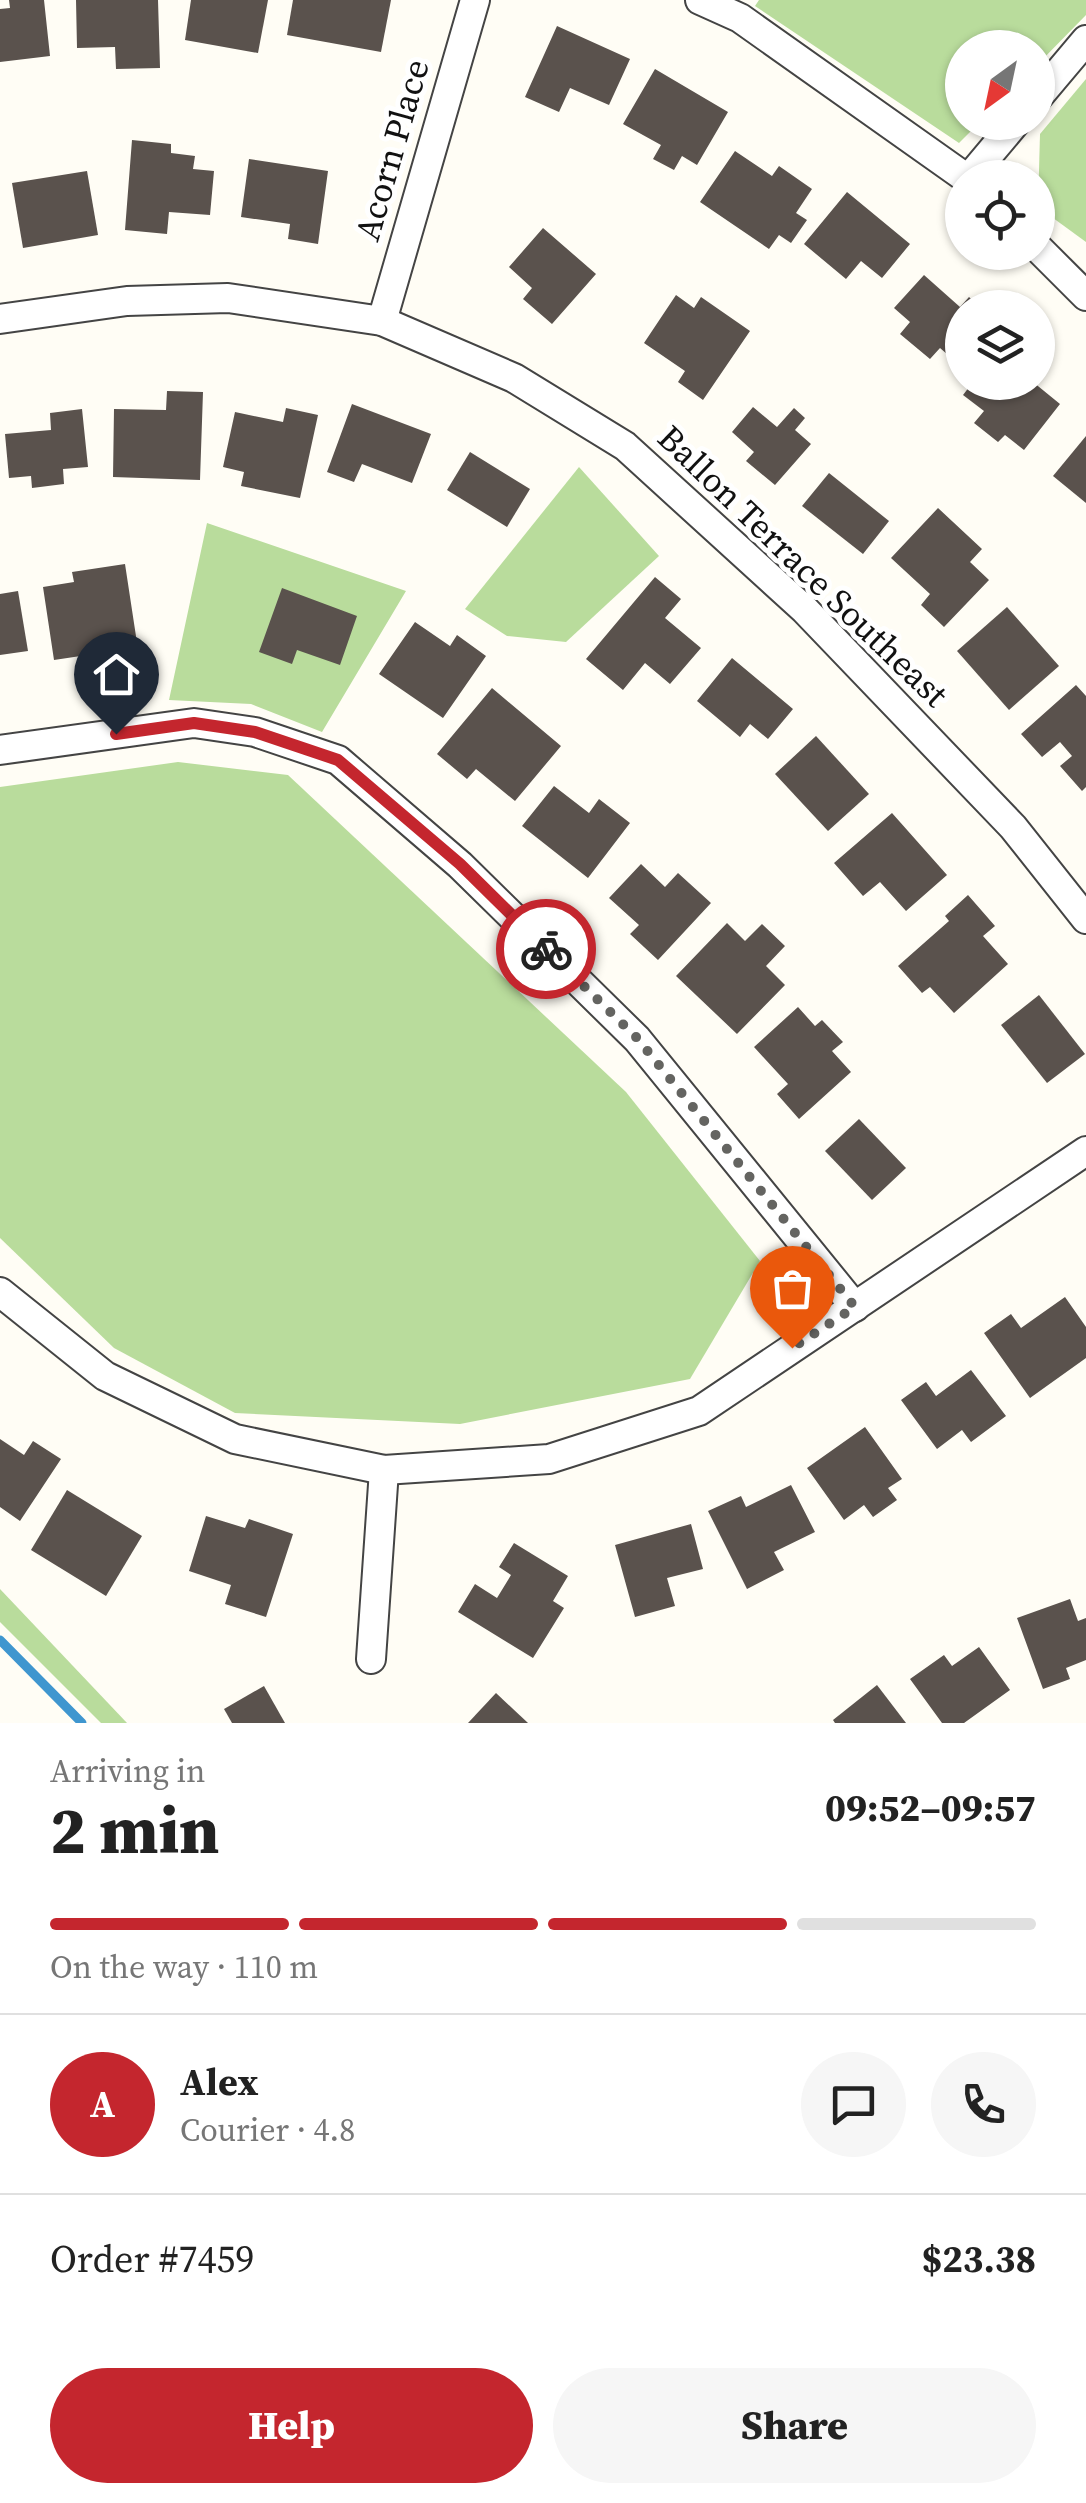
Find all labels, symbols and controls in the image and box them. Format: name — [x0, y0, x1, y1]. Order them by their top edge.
north arrow — [945, 30, 1055, 140]
map controls — [945, 30, 1055, 400]
street label: Acorn Place — [343, 54, 441, 246]
button: locate — [945, 160, 1055, 270]
button: layers — [945, 290, 1055, 400]
street label: Ballon Terrace Southeast — [647, 414, 959, 718]
pin — [74, 632, 159, 735]
icon: home — [89, 647, 144, 702]
courier — [496, 899, 596, 999]
icon: bike — [519, 922, 574, 977]
pin — [750, 1246, 835, 1349]
icon: bag — [765, 1261, 820, 1316]
text: Arriving in — [50, 1749, 205, 1793]
text: 09:52–09:57 — [825, 1782, 1036, 1834]
text: 2 min — [50, 1786, 220, 1875]
text: On the way · 110 m — [50, 1945, 318, 1989]
button: chat — [801, 2052, 906, 2157]
button: phone — [931, 2052, 1036, 2157]
text: Alex — [180, 2056, 258, 2108]
text: A — [90, 2078, 115, 2130]
text: Courier · 4.8 — [180, 2108, 355, 2152]
text: Order #7459 — [50, 2233, 254, 2285]
text: $23.38 — [922, 2233, 1036, 2285]
button: Help — [50, 2368, 533, 2483]
button: Share — [553, 2368, 1036, 2483]

